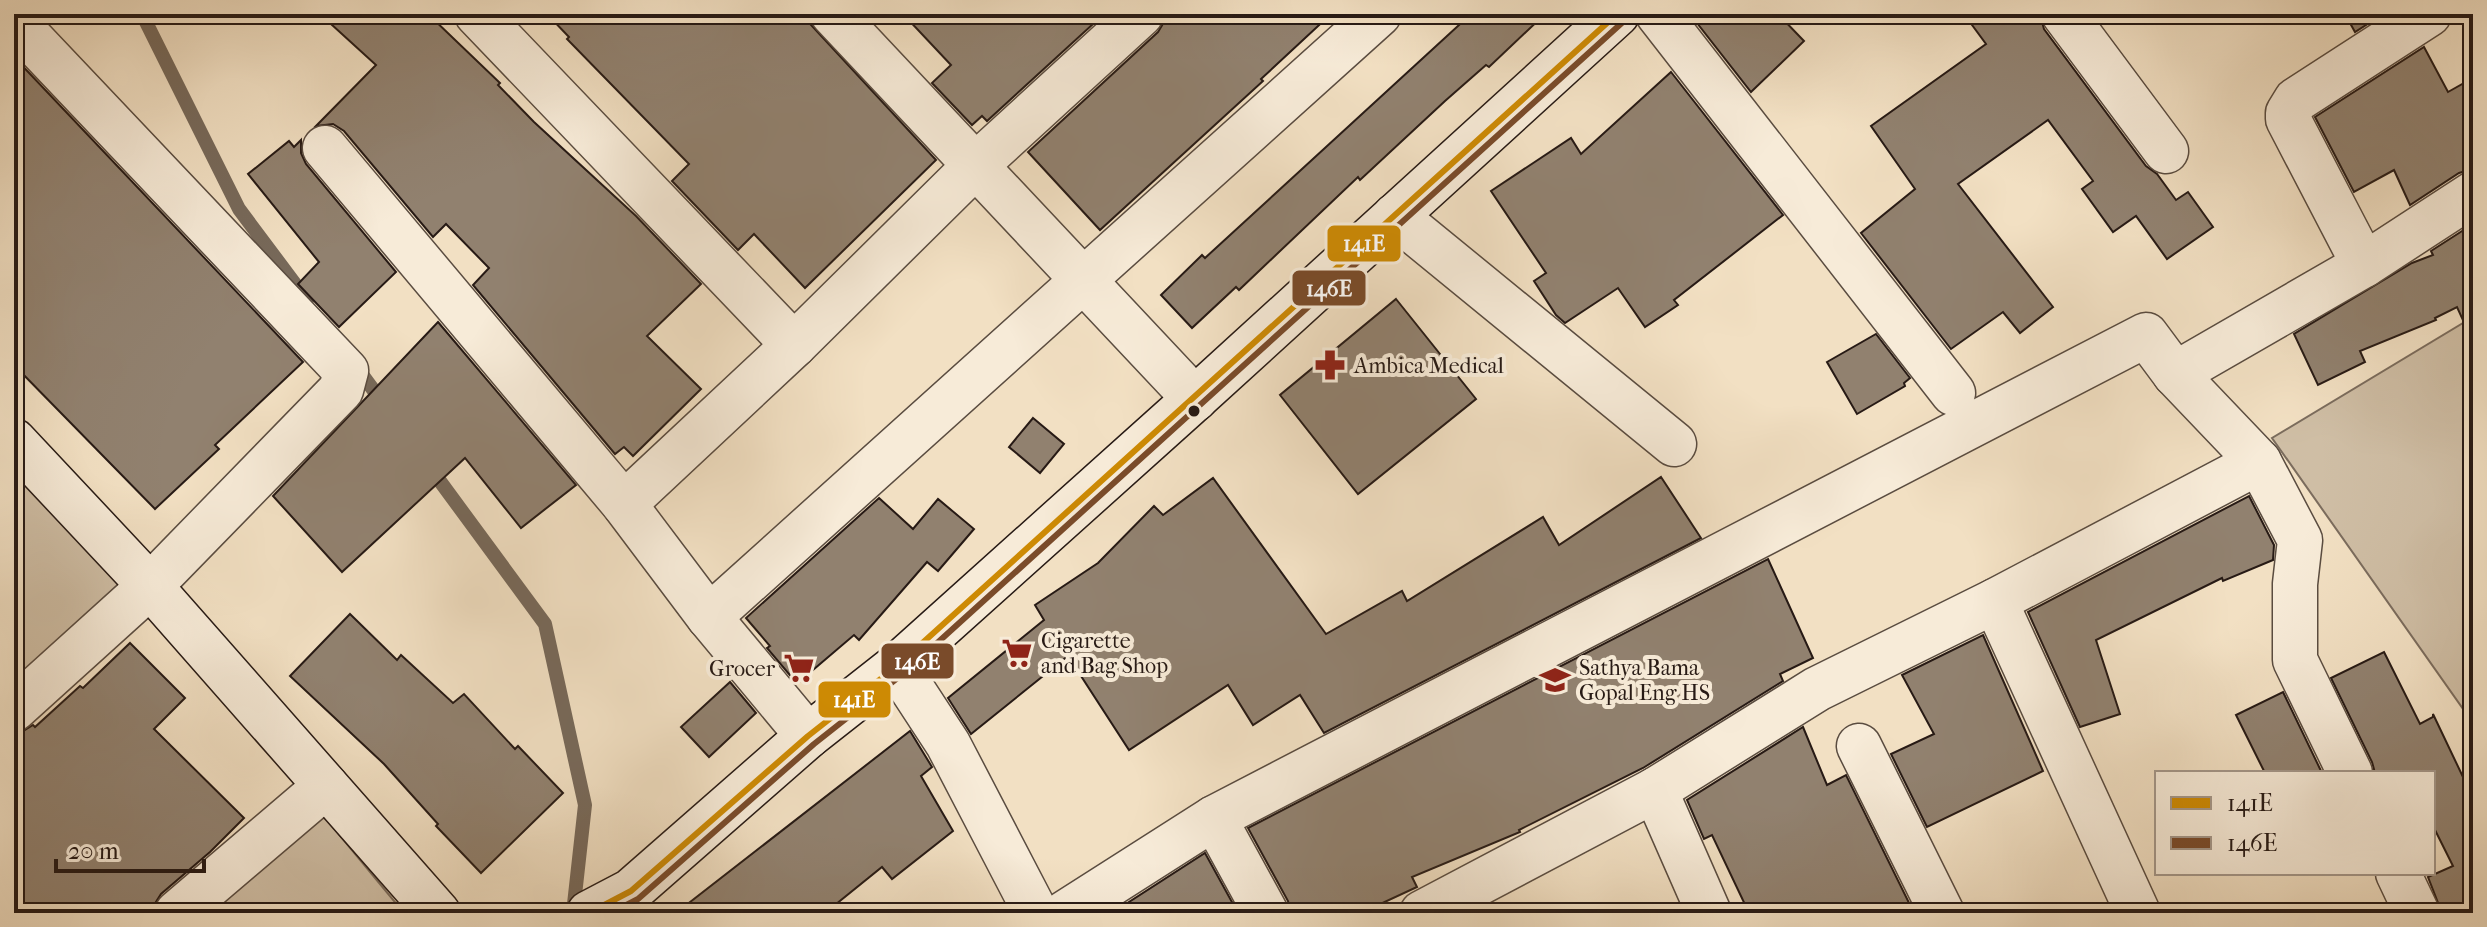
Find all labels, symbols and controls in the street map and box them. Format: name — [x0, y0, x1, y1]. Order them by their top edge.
line badge: 141E — [1326, 224, 1402, 263]
text: 141E — [1343, 231, 1386, 257]
line badge: 146E — [1291, 269, 1367, 307]
text: 146E — [1306, 276, 1353, 302]
pharmacy icon: Ambica Medical — [1313, 348, 1347, 382]
place label: Ambica Medical — [1353, 353, 1504, 379]
unlabelled marker — [1186, 403, 1202, 419]
place label: Cigarette and Bag Shop — [1041, 628, 1168, 679]
supermarket icon: Cigarette and Bag Shop — [1000, 636, 1034, 670]
line badge: 146E — [880, 642, 955, 680]
text: 146E — [894, 649, 941, 675]
supermarket icon: Grocer — [782, 651, 816, 685]
place label: Sathya Bama Gopal Eng HS — [1579, 655, 1710, 706]
place label: Grocer — [709, 656, 776, 682]
school or university icon: Sathya Bama Gopal Eng HS — [1538, 663, 1572, 697]
line badge: 141E — [817, 680, 892, 719]
text: 141E — [833, 687, 876, 713]
legend — [2155, 771, 2435, 875]
text: 141E — [2227, 789, 2273, 817]
scale bar — [56, 823, 204, 873]
text: 146E — [2227, 829, 2277, 857]
text: 20 m — [68, 837, 119, 865]

